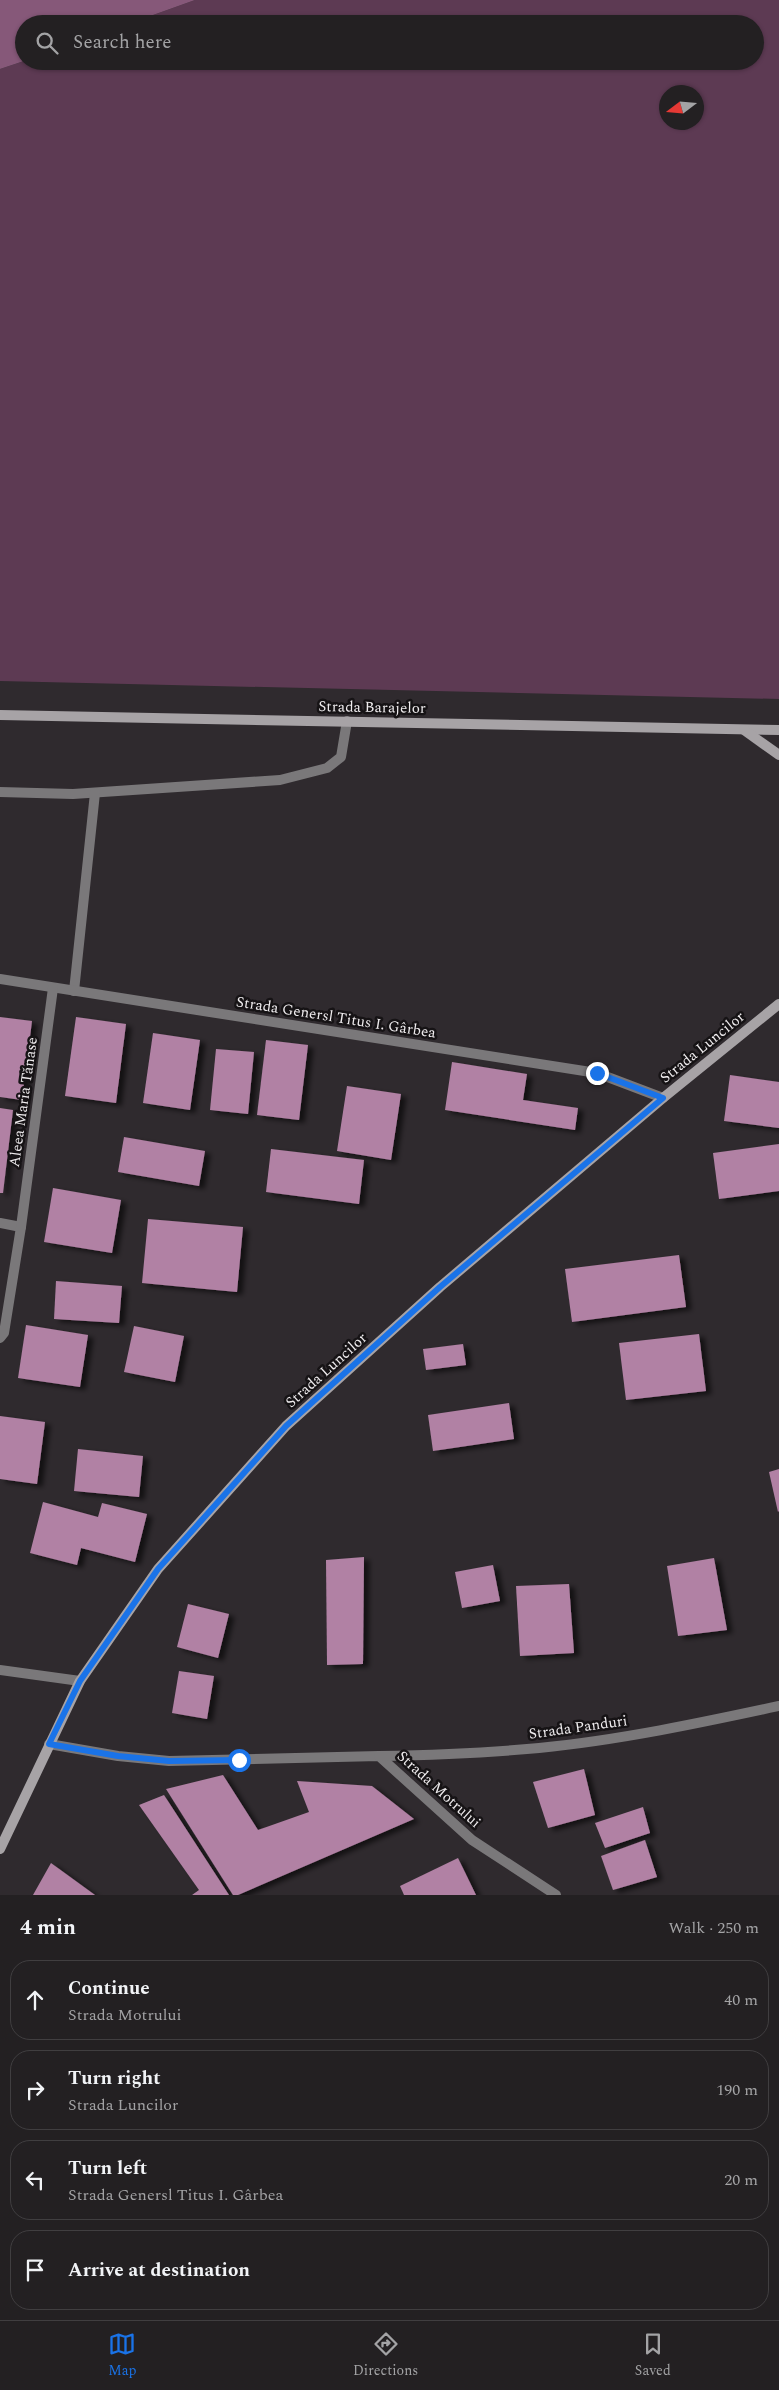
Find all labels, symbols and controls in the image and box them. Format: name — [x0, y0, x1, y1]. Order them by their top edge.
search box — [15, 15, 764, 70]
text: Search here — [73, 28, 172, 57]
icon: search — [33, 29, 61, 57]
north arrow — [659, 85, 704, 130]
street label: Strada Barajelor — [318, 695, 426, 720]
street label: Strada Genersl Titus I. Gârbea — [234, 990, 438, 1045]
street label: Strada Luncilor — [655, 1006, 750, 1089]
street label: Aleea Maria Tănase — [3, 1035, 44, 1169]
route end — [586, 1062, 609, 1085]
street label: Strada Luncilor — [280, 1327, 372, 1414]
street label: Strada Panduri — [527, 1709, 629, 1746]
street label: Strada Motrului — [391, 1745, 486, 1833]
route start — [228, 1749, 251, 1772]
text: 4 min — [20, 1912, 76, 1944]
text: Walk · 250 m — [668, 1916, 759, 1940]
text: Continue — [68, 1974, 150, 2003]
icon: ahead — [21, 1986, 49, 2014]
text: 40 m — [724, 1988, 758, 2012]
text: Strada Motrului — [68, 2003, 181, 2027]
text: Turn right — [68, 2064, 161, 2093]
icon: right — [21, 2076, 49, 2104]
text: 190 m — [716, 2078, 758, 2102]
text: Strada Luncilor — [68, 2093, 178, 2117]
text: Turn left — [68, 2154, 147, 2183]
icon: left — [21, 2166, 49, 2194]
text: 20 m — [724, 2168, 758, 2192]
text: Strada Genersl Titus I. Gârbea — [68, 2183, 283, 2207]
icon: arrive — [21, 2256, 49, 2284]
text: Arrive at destination — [68, 2256, 250, 2285]
tab: Map — [108, 2330, 136, 2381]
tab: Directions — [353, 2330, 418, 2381]
tab: Saved — [635, 2330, 671, 2381]

